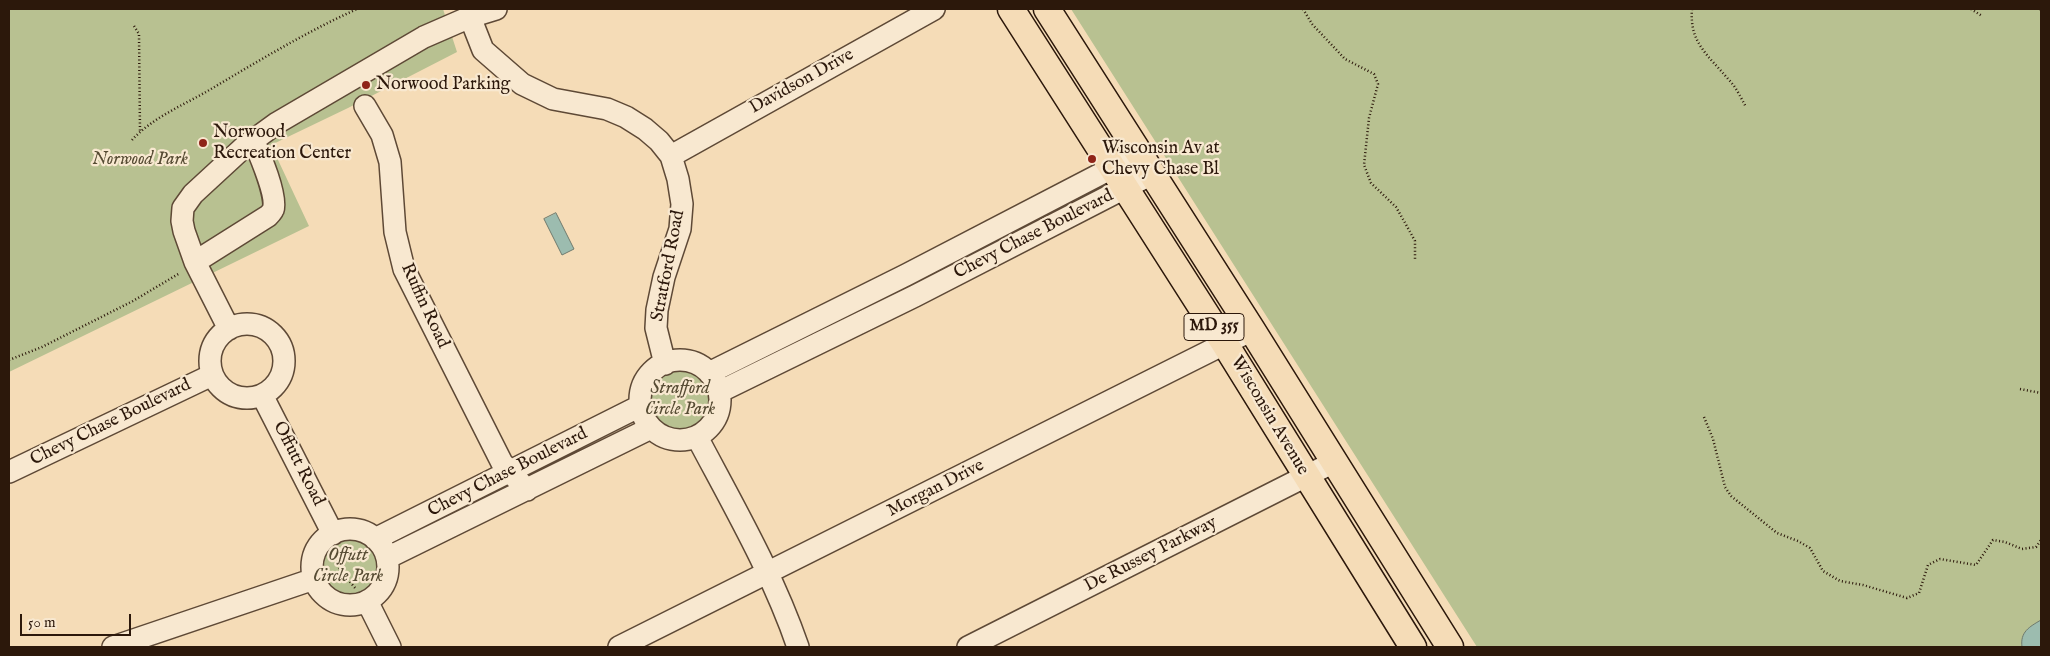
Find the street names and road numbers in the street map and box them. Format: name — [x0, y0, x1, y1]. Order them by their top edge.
street label: Davidson Drive — [746, 44, 858, 120]
street label: Chevy Chase Boulevard — [951, 185, 1117, 285]
street label: Stratford Road — [648, 209, 690, 323]
street label: Ruffin Road — [395, 260, 453, 352]
road number: MD 355 — [1184, 314, 1244, 341]
street label: Wisconsin Avenue — [1225, 353, 1313, 479]
street label: Chevy Chase Boulevard — [27, 375, 195, 471]
street label: Offutt Road — [268, 418, 328, 510]
street label: Chevy Chase Boulevard — [425, 423, 591, 523]
street label: Morgan Drive — [884, 455, 988, 523]
street label: De Russey Parkway — [1081, 512, 1221, 598]

